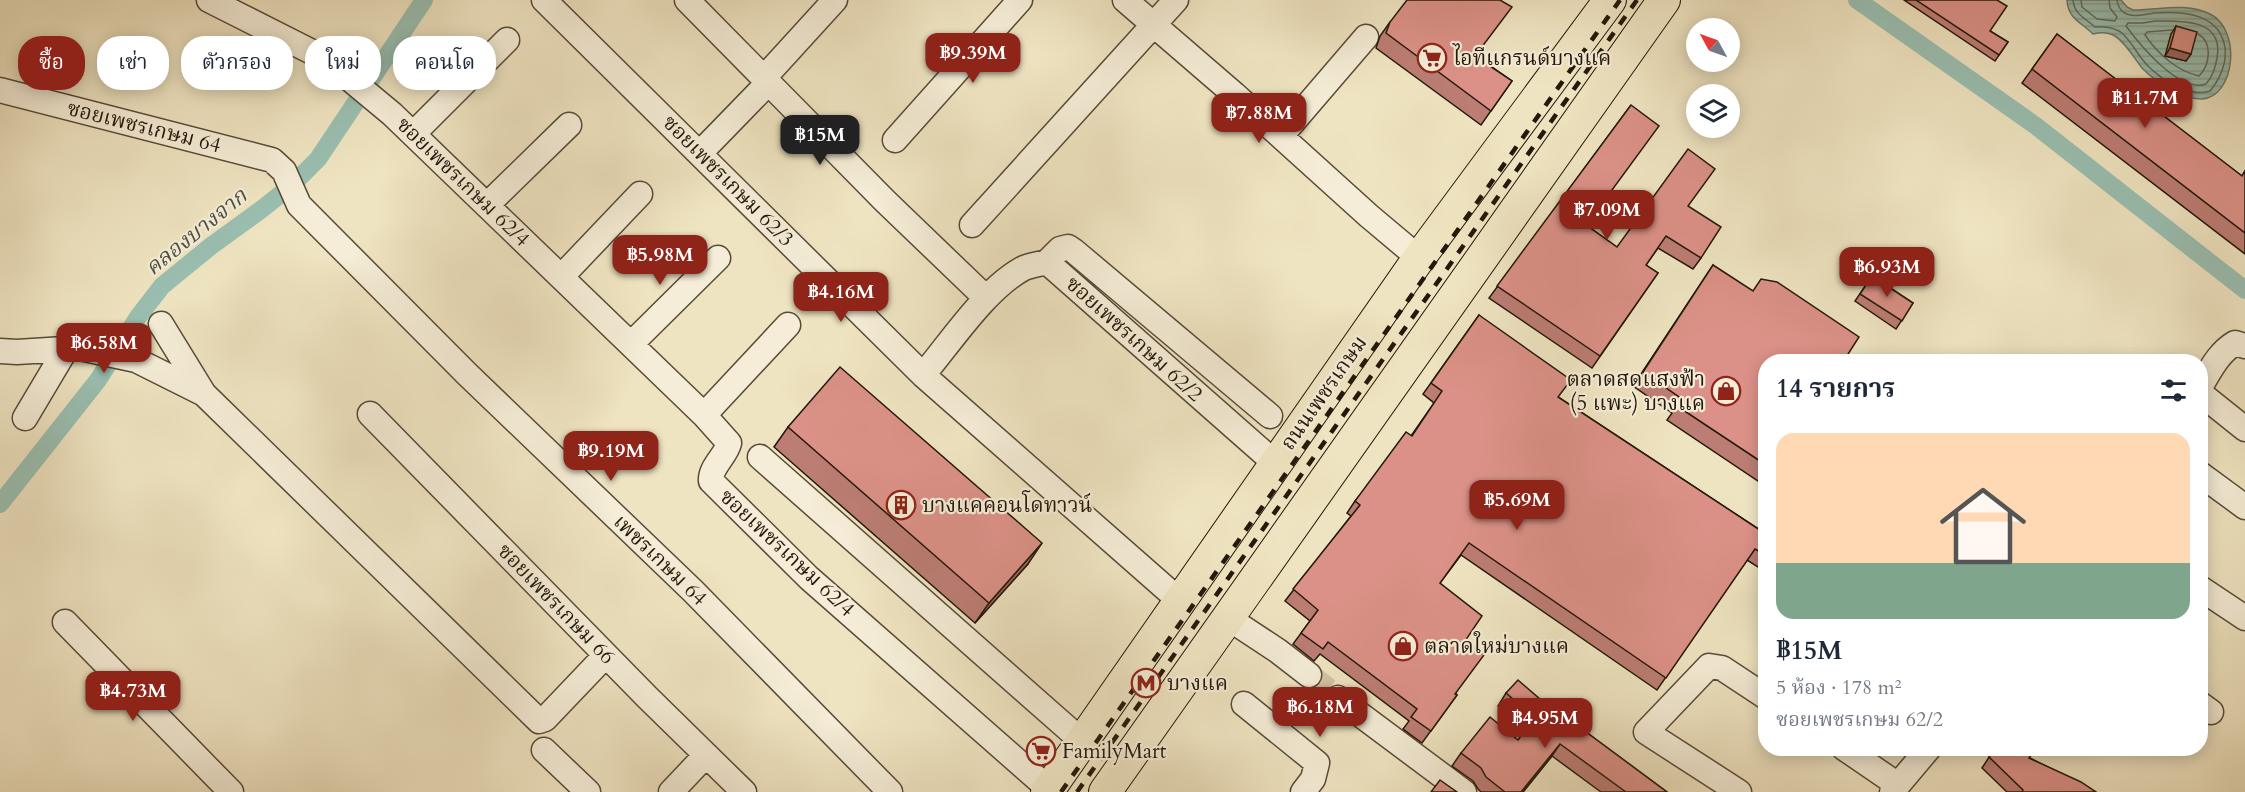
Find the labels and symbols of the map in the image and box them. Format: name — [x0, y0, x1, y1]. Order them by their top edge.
north arrow — [1686, 18, 1740, 72]
pin: ฿9.39M — [924, 33, 1022, 84]
supermarket icon: ไอทีแกรนด์บางแค — [1416, 42, 1448, 74]
place label: ไอทีแกรนด์บางแค — [1452, 43, 1611, 73]
pin: ฿11.7M — [2096, 78, 2194, 129]
pin: ฿7.88M — [1210, 93, 1308, 144]
street label: ซอยเพชรเกษม 64 — [64, 94, 224, 160]
street label: ซอยเพชรเกษม 62/3 — [656, 109, 800, 253]
street label: ซอยเพชรเกษม 62/4 — [390, 111, 536, 253]
pin: ฿15M — [784, 115, 856, 166]
water label: คลองบางจาก — [139, 181, 254, 282]
pin: ฿7.09M — [1558, 190, 1656, 241]
pin: ฿5.98M — [611, 235, 709, 286]
pin: ฿6.93M — [1838, 247, 1936, 298]
street label: ซอยเพชรเกษม 62/2 — [1059, 270, 1209, 409]
pin: ฿4.16M — [792, 272, 890, 323]
pin: ฿6.58M — [55, 323, 153, 374]
street label: ถนนเพชรเกษม — [1274, 330, 1374, 456]
place label: ตลาดสดแสงฟ้า (5 แพะ) บางแค — [1566, 365, 1705, 418]
shop icon: ตลาดสดแสงฟ้า (5 แพะ) บางแค — [1710, 375, 1742, 407]
pin: ฿9.19M — [562, 431, 660, 482]
pin: ฿5.69M — [1468, 480, 1566, 531]
street label: ซอยเพชรเกษม 62/4 — [713, 483, 861, 624]
building icon: บางแคคอนโดทาวน์ — [885, 489, 917, 521]
place label: บางแคคอนโดทาวน์ — [922, 490, 1093, 520]
street label: เพชรเกษม 64 — [607, 508, 713, 612]
street label: ซอยเพชรเกษม 66 — [491, 537, 621, 671]
shop icon: ตลาดใหม่บางแค — [1387, 630, 1419, 662]
place label: ตลาดใหม่บางแค — [1424, 631, 1569, 661]
metro station icon: บางแค — [1130, 667, 1162, 699]
place label: บางแค — [1167, 669, 1228, 698]
pin: ฿4.73M — [84, 671, 182, 722]
pin: ฿6.18M — [1271, 687, 1369, 738]
pin: ฿4.95M — [1496, 698, 1594, 749]
supermarket icon: FamilyMart — [1025, 735, 1057, 767]
place label: FamilyMart — [1062, 737, 1167, 766]

